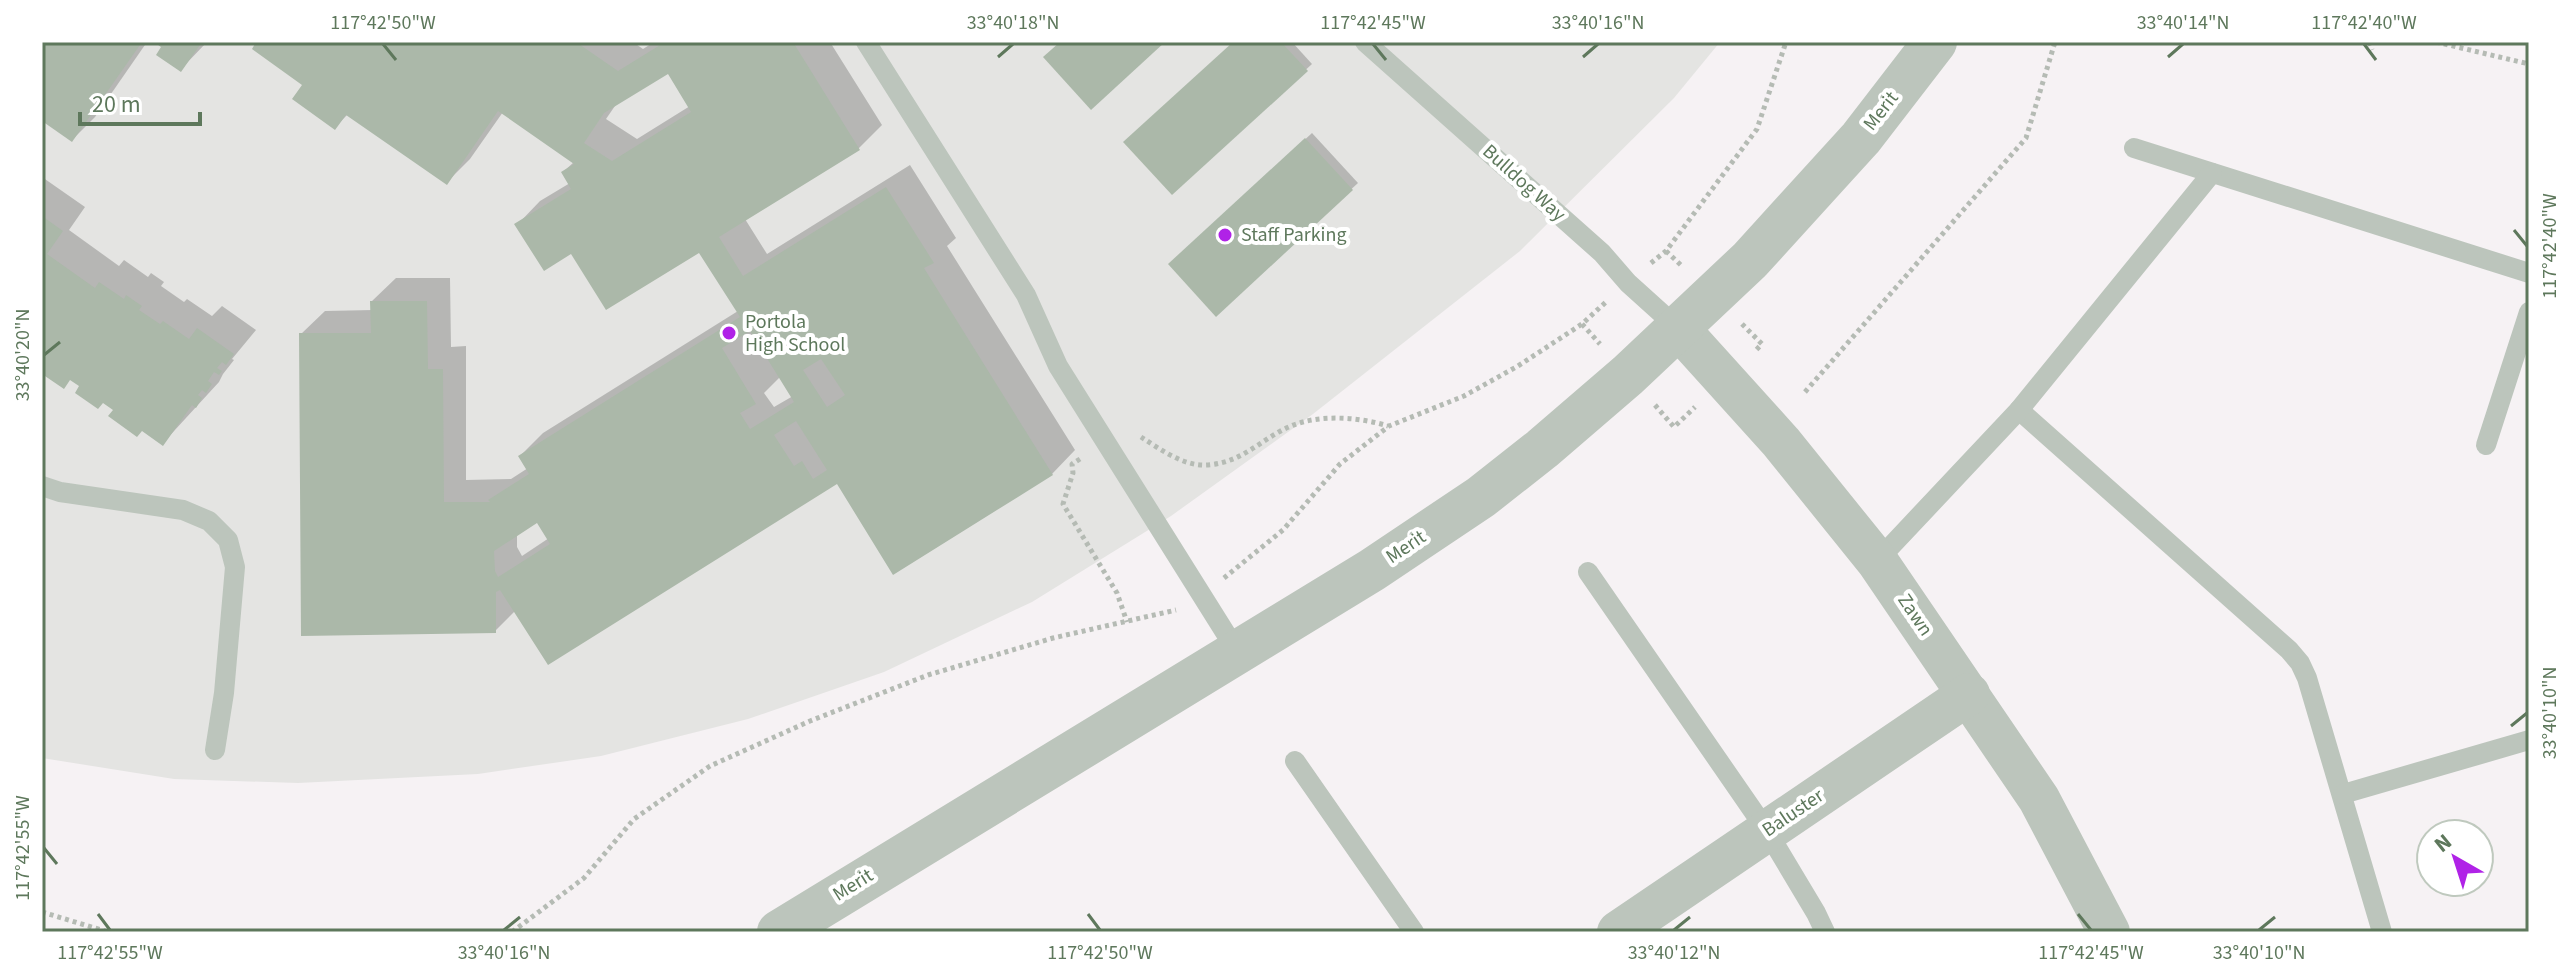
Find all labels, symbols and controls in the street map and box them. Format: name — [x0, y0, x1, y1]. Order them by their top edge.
text: 117°42'50"W — [330, 9, 436, 37]
text: 33°40'18"N — [967, 9, 1059, 37]
text: 117°42'45"W — [1320, 9, 1426, 37]
text: 33°40'16"N — [1552, 9, 1644, 37]
text: 33°40'14"N — [2137, 9, 2229, 37]
text: 117°42'40"W — [2311, 9, 2417, 37]
scale bar — [80, 76, 200, 126]
street label: Merit — [1857, 85, 1905, 137]
text: 20 m — [92, 87, 141, 122]
street label: Bulldog Way — [1476, 138, 1572, 229]
text: 117°42'40"W — [2536, 193, 2564, 299]
place label: Staff Parking — [1241, 221, 1347, 249]
marker: Staff Parking — [1216, 226, 1234, 244]
place label: Portola High School — [745, 308, 845, 359]
text: 33°40'20"N — [9, 309, 37, 401]
marker: Portola High School — [720, 324, 738, 342]
street label: Merit — [1380, 523, 1432, 571]
street label: Zawn — [1891, 588, 1939, 642]
text: 33°40'10"N — [2536, 667, 2564, 759]
street label: Baluster — [1757, 782, 1830, 844]
text: 117°42'55"W — [9, 795, 37, 901]
north arrow — [2415, 818, 2495, 898]
text: N — [2427, 826, 2459, 860]
street label: Merit — [827, 862, 879, 908]
text: 117°42'55"W — [57, 939, 163, 967]
text: 33°40'16"N — [458, 939, 550, 967]
text: 117°42'50"W — [1047, 939, 1153, 967]
text: 33°40'12"N — [1628, 939, 1720, 967]
text: 117°42'45"W — [2038, 939, 2144, 967]
text: 33°40'10"N — [2213, 939, 2305, 967]

